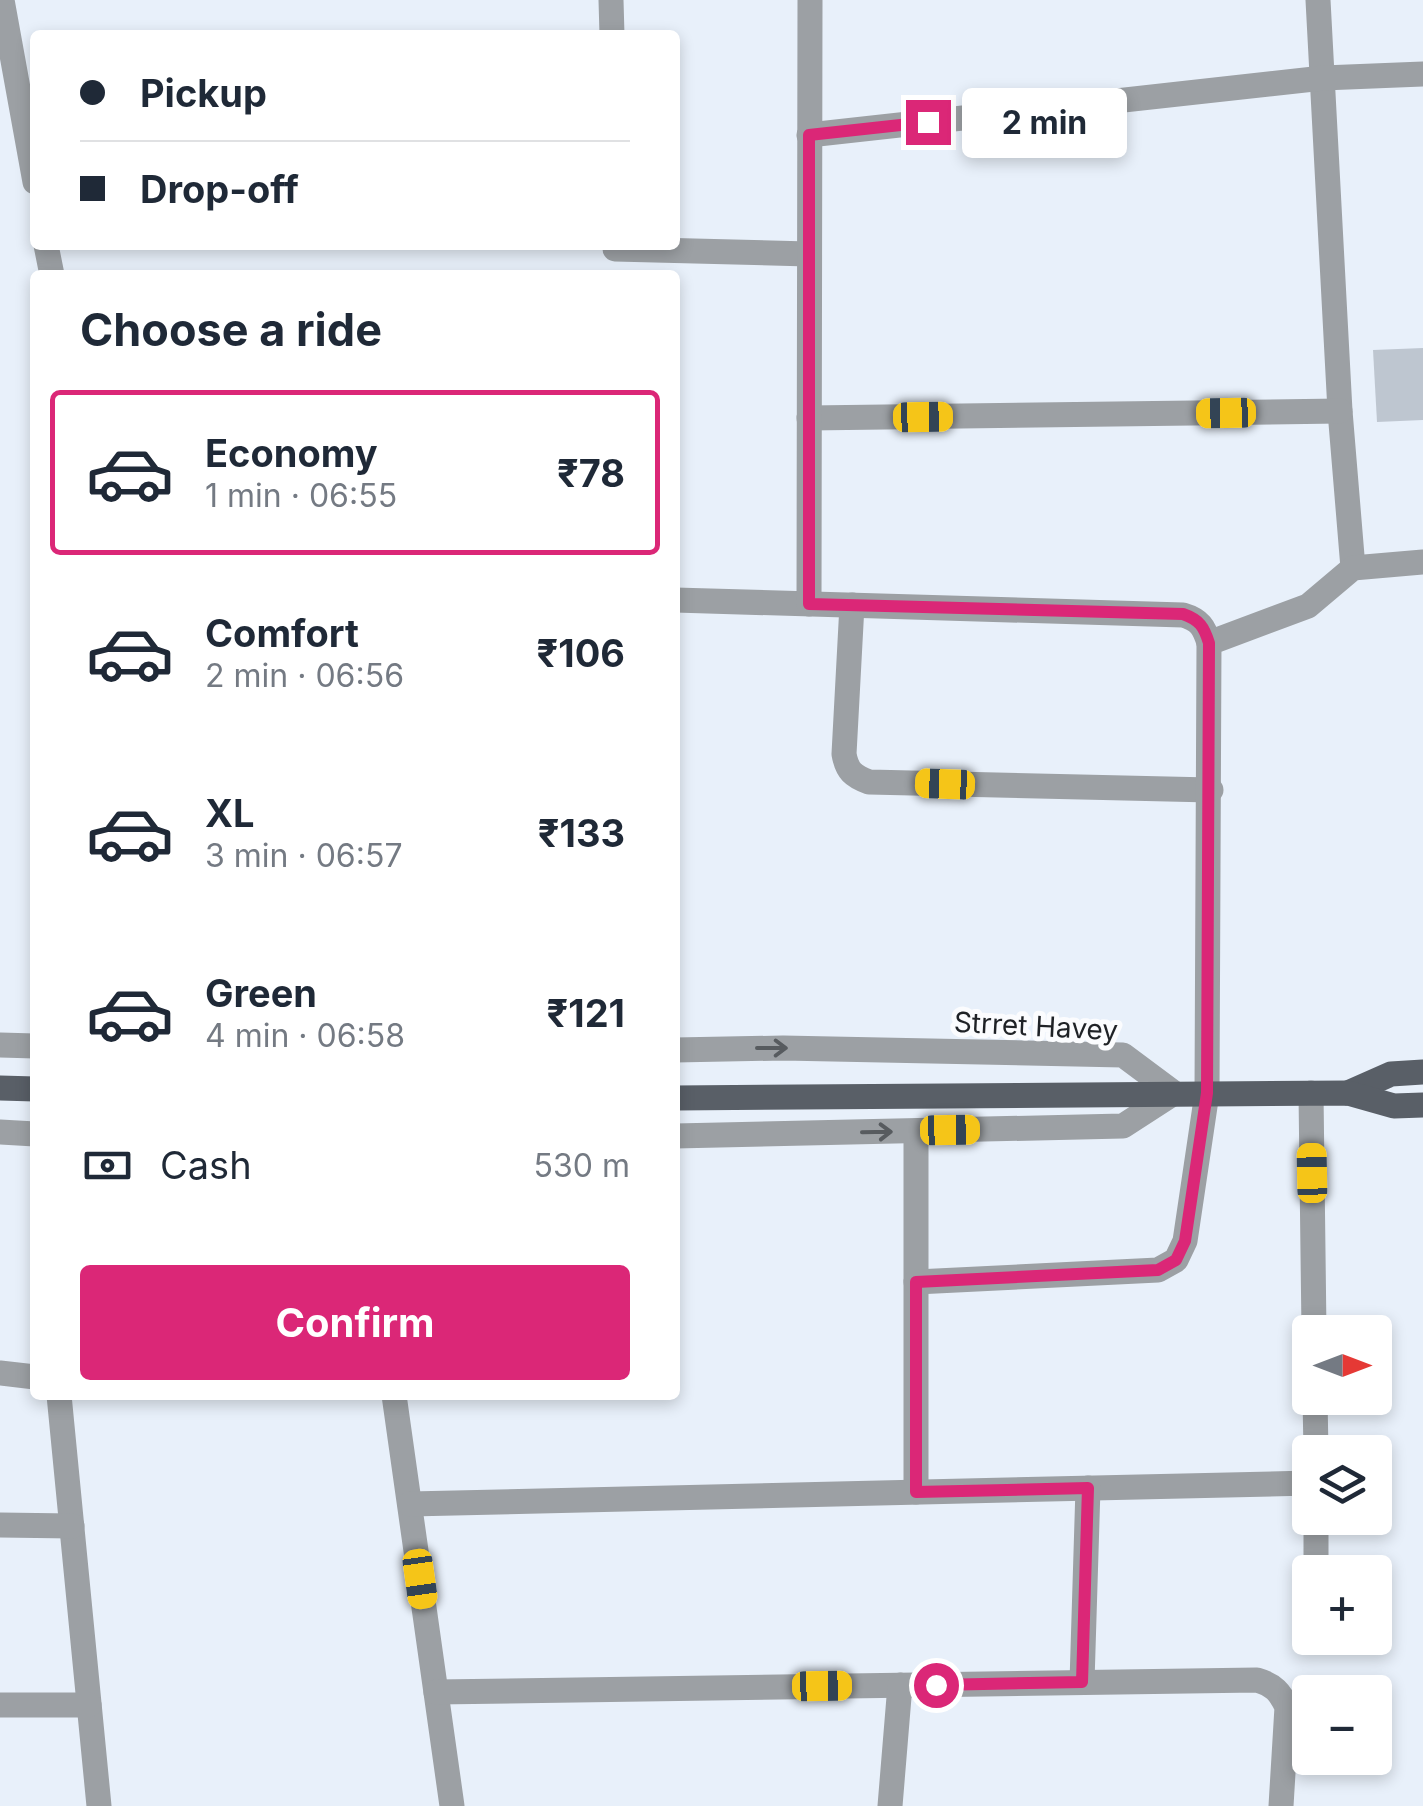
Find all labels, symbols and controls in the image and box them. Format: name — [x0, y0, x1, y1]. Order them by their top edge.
text: Pickup — [140, 70, 267, 116]
callout: 2 min — [963, 87, 1128, 157]
route end — [906, 100, 951, 145]
text: 2 min — [1002, 103, 1087, 142]
text: Drop-off — [140, 166, 299, 212]
text: Choose a ride — [80, 302, 382, 357]
car — [1196, 397, 1256, 429]
car — [893, 401, 953, 433]
icon: car — [85, 428, 175, 518]
text: Economy — [205, 430, 378, 476]
text: ₹78 — [557, 450, 625, 496]
text: 1 min · 06:55 — [205, 476, 397, 515]
icon: car — [85, 608, 175, 698]
text: Comfort — [205, 610, 359, 656]
text: ₹106 — [537, 630, 625, 676]
text: 2 min · 06:56 — [205, 656, 404, 695]
car — [914, 768, 976, 800]
icon: car — [85, 788, 175, 878]
text: XL — [205, 790, 255, 836]
text: ₹133 — [538, 810, 625, 856]
text: 3 min · 06:57 — [205, 836, 402, 875]
icon: car — [85, 968, 175, 1058]
text: Green — [205, 970, 317, 1016]
text: ₹121 — [547, 990, 625, 1036]
street label: Strret Havey — [953, 1005, 1119, 1047]
text: 4 min · 06:58 — [205, 1016, 405, 1055]
one-way arrow — [756, 1039, 788, 1058]
car — [920, 1114, 980, 1146]
one-way arrow — [860, 1122, 893, 1142]
icon: cash — [80, 1138, 135, 1193]
text: Cash — [160, 1142, 252, 1188]
car — [1296, 1143, 1328, 1203]
text: 530 m — [534, 1146, 630, 1185]
button: Confirm — [80, 1265, 630, 1380]
north arrow — [1292, 1315, 1392, 1415]
map controls — [1292, 1315, 1392, 1775]
button: layers — [1292, 1435, 1392, 1535]
car — [401, 1547, 439, 1611]
button: + — [1292, 1555, 1392, 1655]
route start — [914, 1663, 959, 1708]
car — [792, 1670, 852, 1702]
button: − — [1292, 1675, 1392, 1775]

